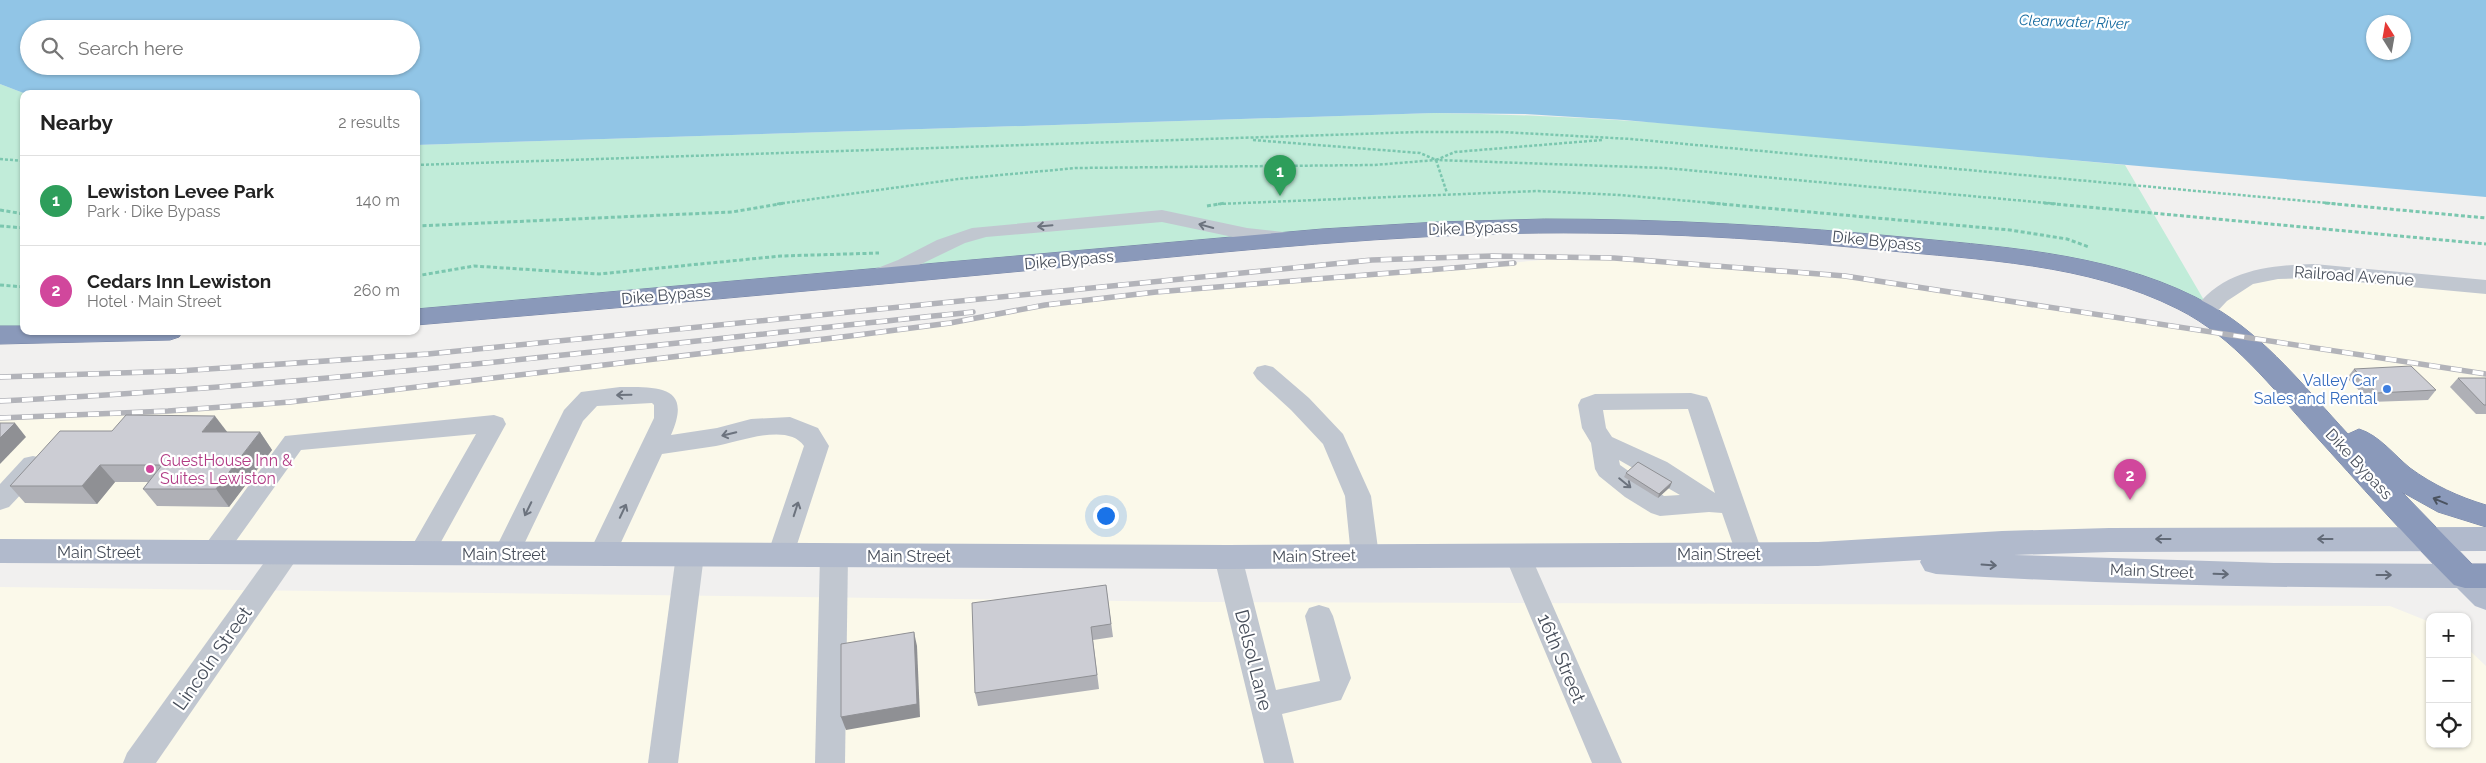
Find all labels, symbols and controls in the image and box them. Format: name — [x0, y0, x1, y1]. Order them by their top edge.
water label: Clearwater River — [2019, 11, 2130, 33]
north arrow — [2366, 15, 2411, 60]
search box — [20, 20, 420, 75]
icon: search — [38, 34, 66, 62]
text: Search here — [78, 37, 184, 59]
text: Nearby — [40, 110, 113, 135]
text: 2 results — [338, 113, 400, 132]
pin: 1 — [1264, 155, 1296, 196]
text: Lewiston Levee Park — [87, 180, 274, 202]
text: 1 — [52, 191, 60, 210]
text: 140 m — [356, 191, 400, 210]
text: Park · Dike Bypass — [87, 202, 221, 221]
street label: Dike Bypass — [1428, 217, 1518, 239]
one-way arrow — [1037, 221, 1053, 230]
one-way arrow — [1198, 221, 1214, 230]
street label: Dike Bypass — [1831, 227, 1923, 255]
street label: Dike Bypass — [1023, 247, 1115, 273]
street label: Railroad Avenue — [2293, 262, 2415, 290]
text: Cedars Inn Lewiston — [87, 270, 271, 292]
text: 2 — [51, 281, 61, 300]
text: 260 m — [353, 281, 400, 300]
street label: Dike Bypass — [620, 282, 712, 308]
text: Hotel · Main Street — [87, 292, 222, 311]
place label: Valley Car Sales and Rental — [2254, 371, 2378, 408]
marker: Valley Car Sales and Rental — [2381, 383, 2393, 395]
one-way arrow — [616, 390, 632, 400]
street label: Dike Bypass — [2321, 425, 2397, 503]
one-way arrow — [722, 429, 738, 439]
place label: GuestHouse Inn & Suites Lewiston — [160, 451, 293, 488]
pin: 2 — [2114, 459, 2146, 500]
marker: GuestHouse Inn & Suites Lewiston — [144, 463, 156, 475]
one-way arrow — [1619, 478, 1632, 489]
one-way arrow — [2433, 495, 2448, 505]
one-way arrow — [792, 501, 802, 517]
one-way arrow — [522, 502, 532, 517]
one-way arrow — [618, 503, 628, 518]
your location — [1093, 503, 1119, 529]
one-way arrow — [2155, 534, 2171, 544]
one-way arrow — [2317, 534, 2333, 543]
street label: Main Street — [57, 543, 142, 562]
street label: Main Street — [462, 545, 547, 564]
street label: Main Street — [1677, 545, 1762, 564]
street label: Main Street — [1272, 546, 1357, 566]
street label: Main Street — [867, 547, 952, 566]
street label: Main Street — [2110, 560, 2195, 582]
one-way arrow — [1981, 561, 1997, 570]
one-way arrow — [2213, 569, 2229, 578]
one-way arrow — [2376, 570, 2392, 580]
street label: Lincoln Street — [168, 601, 256, 714]
street label: Delsol Lane — [1231, 607, 1277, 713]
street label: 16th Street — [1533, 610, 1591, 706]
map controls — [2426, 613, 2471, 748]
button: + — [2426, 613, 2471, 658]
button: − — [2426, 658, 2471, 703]
button: locate — [2426, 703, 2471, 748]

